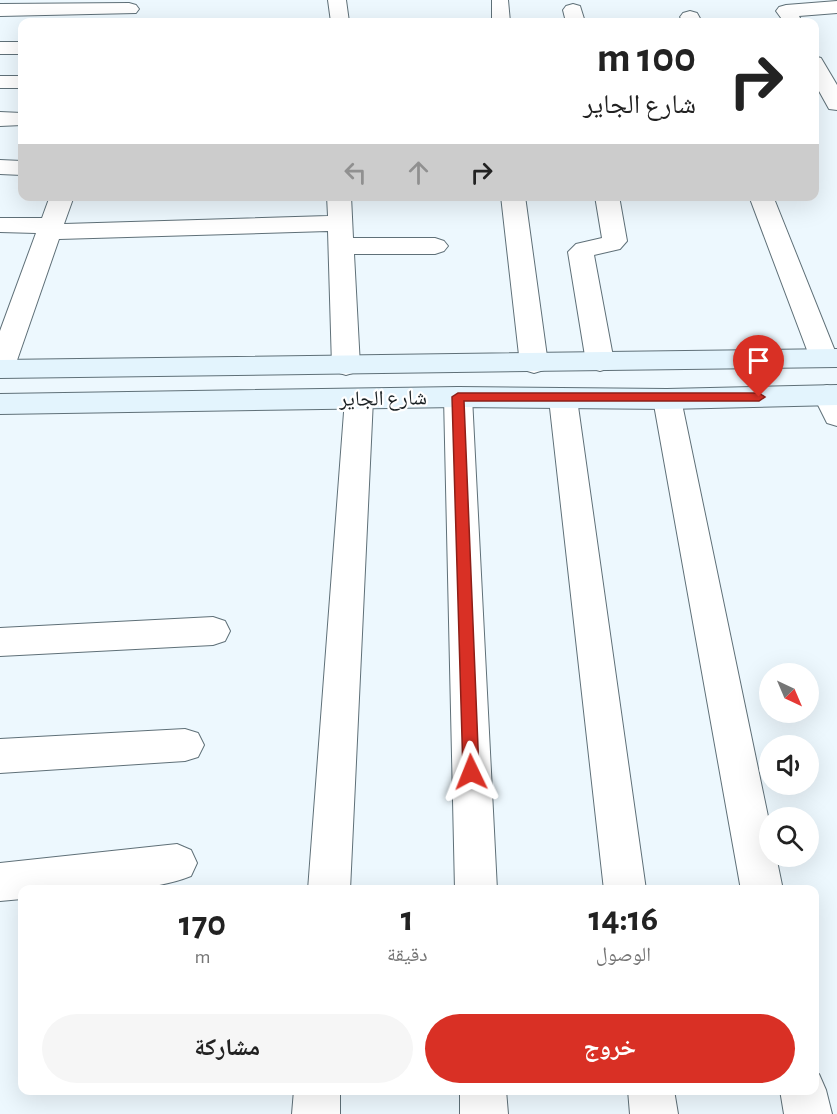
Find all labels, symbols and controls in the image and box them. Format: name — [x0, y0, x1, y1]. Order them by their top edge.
text: 100 m — [597, 37, 696, 79]
icon: right — [717, 42, 795, 120]
text: شارع الجاير — [583, 91, 696, 118]
icon: left — [339, 156, 372, 189]
icon: ahead — [402, 156, 435, 189]
icon: right — [465, 156, 498, 189]
pin — [733, 335, 784, 397]
icon: arrive — [742, 344, 775, 377]
street label: شارع الجاير — [338, 387, 427, 412]
north arrow — [759, 663, 819, 723]
map controls — [759, 663, 819, 867]
button: sound — [759, 735, 819, 795]
position arrow — [439, 740, 503, 804]
button: search — [759, 807, 819, 867]
text: 1 — [401, 901, 414, 937]
text: 14:16 — [588, 901, 658, 937]
text: 170 — [179, 906, 226, 942]
text: دقيقة — [387, 945, 428, 965]
text: الوصول — [596, 945, 651, 965]
text: m — [194, 947, 210, 967]
button: مشاركة — [42, 1014, 413, 1083]
button: خروج — [425, 1014, 795, 1083]

